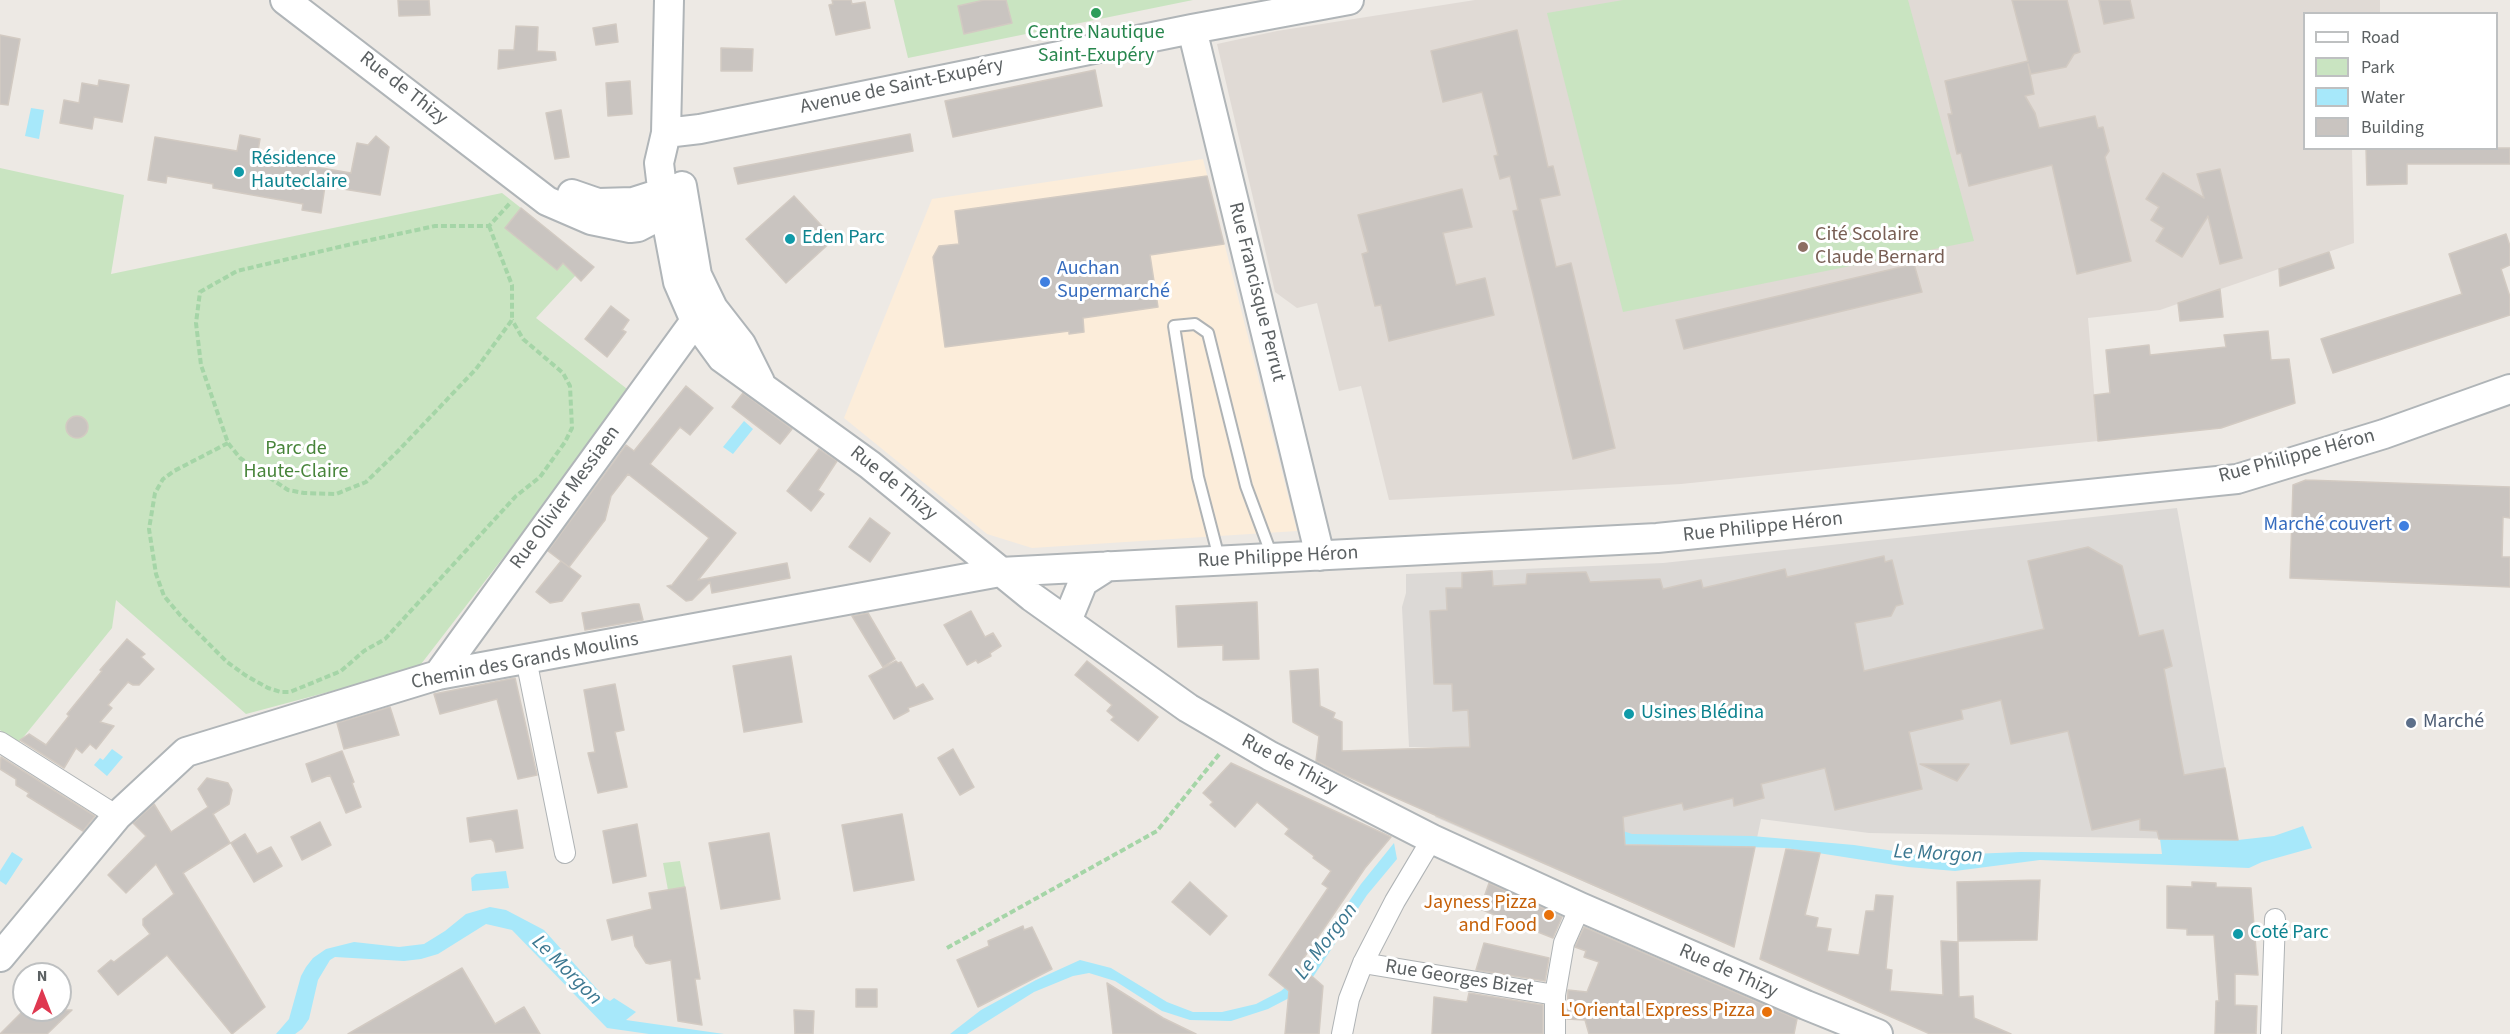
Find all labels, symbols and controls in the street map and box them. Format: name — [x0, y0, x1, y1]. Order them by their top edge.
marker: Centre Nautique Saint-Exupéry — [1089, 6, 1103, 20]
legend — [2303, 12, 2498, 150]
place label: Centre Nautique Saint-Exupéry — [1027, 22, 1165, 69]
text: Road — [2361, 25, 2400, 50]
street label: Rue de Thizy — [354, 47, 452, 131]
street label: Avenue de Saint-Exupéry — [798, 54, 1006, 120]
text: Park — [2361, 55, 2395, 80]
text: Water — [2361, 85, 2405, 110]
text: Building — [2361, 115, 2424, 140]
place label: Résidence Hauteclaire — [251, 148, 347, 195]
marker: Résidence Hauteclaire — [232, 165, 246, 179]
street label: Rue Francisque Perrut — [1222, 200, 1290, 384]
place label: Cité Scolaire Claude Bernard — [1815, 224, 1945, 271]
place label: Eden Parc — [802, 227, 885, 251]
marker: Eden Parc — [783, 232, 797, 246]
marker: Cité Scolaire Claude Bernard — [1796, 240, 1810, 254]
place label: Auchan Supermarché — [1057, 258, 1170, 305]
marker: Auchan Supermarché — [1038, 275, 1052, 289]
street label: Rue Olivier Messiaen — [506, 422, 626, 574]
street label: Rue Philippe Héron — [2216, 425, 2378, 489]
park label: Parc de Haute-Claire — [243, 438, 349, 485]
street label: Rue de Thizy — [844, 441, 942, 527]
street label: Rue Philippe Héron — [1682, 508, 1844, 548]
place label: Marché couvert — [2263, 514, 2392, 538]
marker: Marché couvert — [2397, 519, 2411, 533]
street label: Rue Philippe Héron — [1197, 542, 1359, 574]
street label: Chemin des Grands Moulins — [409, 628, 641, 696]
place label: Usines Blédina — [1641, 702, 1764, 726]
marker: Usines Blédina — [1622, 707, 1636, 721]
place label: Marché — [2423, 711, 2484, 735]
marker: Marché — [2404, 716, 2418, 730]
street label: Rue de Thizy — [1237, 730, 1341, 800]
water label: Le Morgon — [1893, 840, 1983, 870]
place label: Jayness Pizza and Food — [1424, 892, 1537, 939]
water label: Le Morgon — [1290, 899, 1364, 985]
marker: Jayness Pizza and Food — [1542, 908, 1556, 922]
place label: Coté Parc — [2250, 922, 2329, 946]
marker: Coté Parc — [2231, 927, 2245, 941]
water label: Le Morgon — [526, 931, 606, 1011]
street label: Rue de Thizy — [1675, 940, 1781, 1004]
street label: Rue Georges Bizet — [1383, 955, 1535, 1003]
north arrow — [12, 962, 72, 1022]
text: N — [37, 965, 47, 987]
place label: L'Oriental Express Pizza — [1560, 1000, 1755, 1024]
marker: L'Oriental Express Pizza — [1760, 1005, 1774, 1019]

